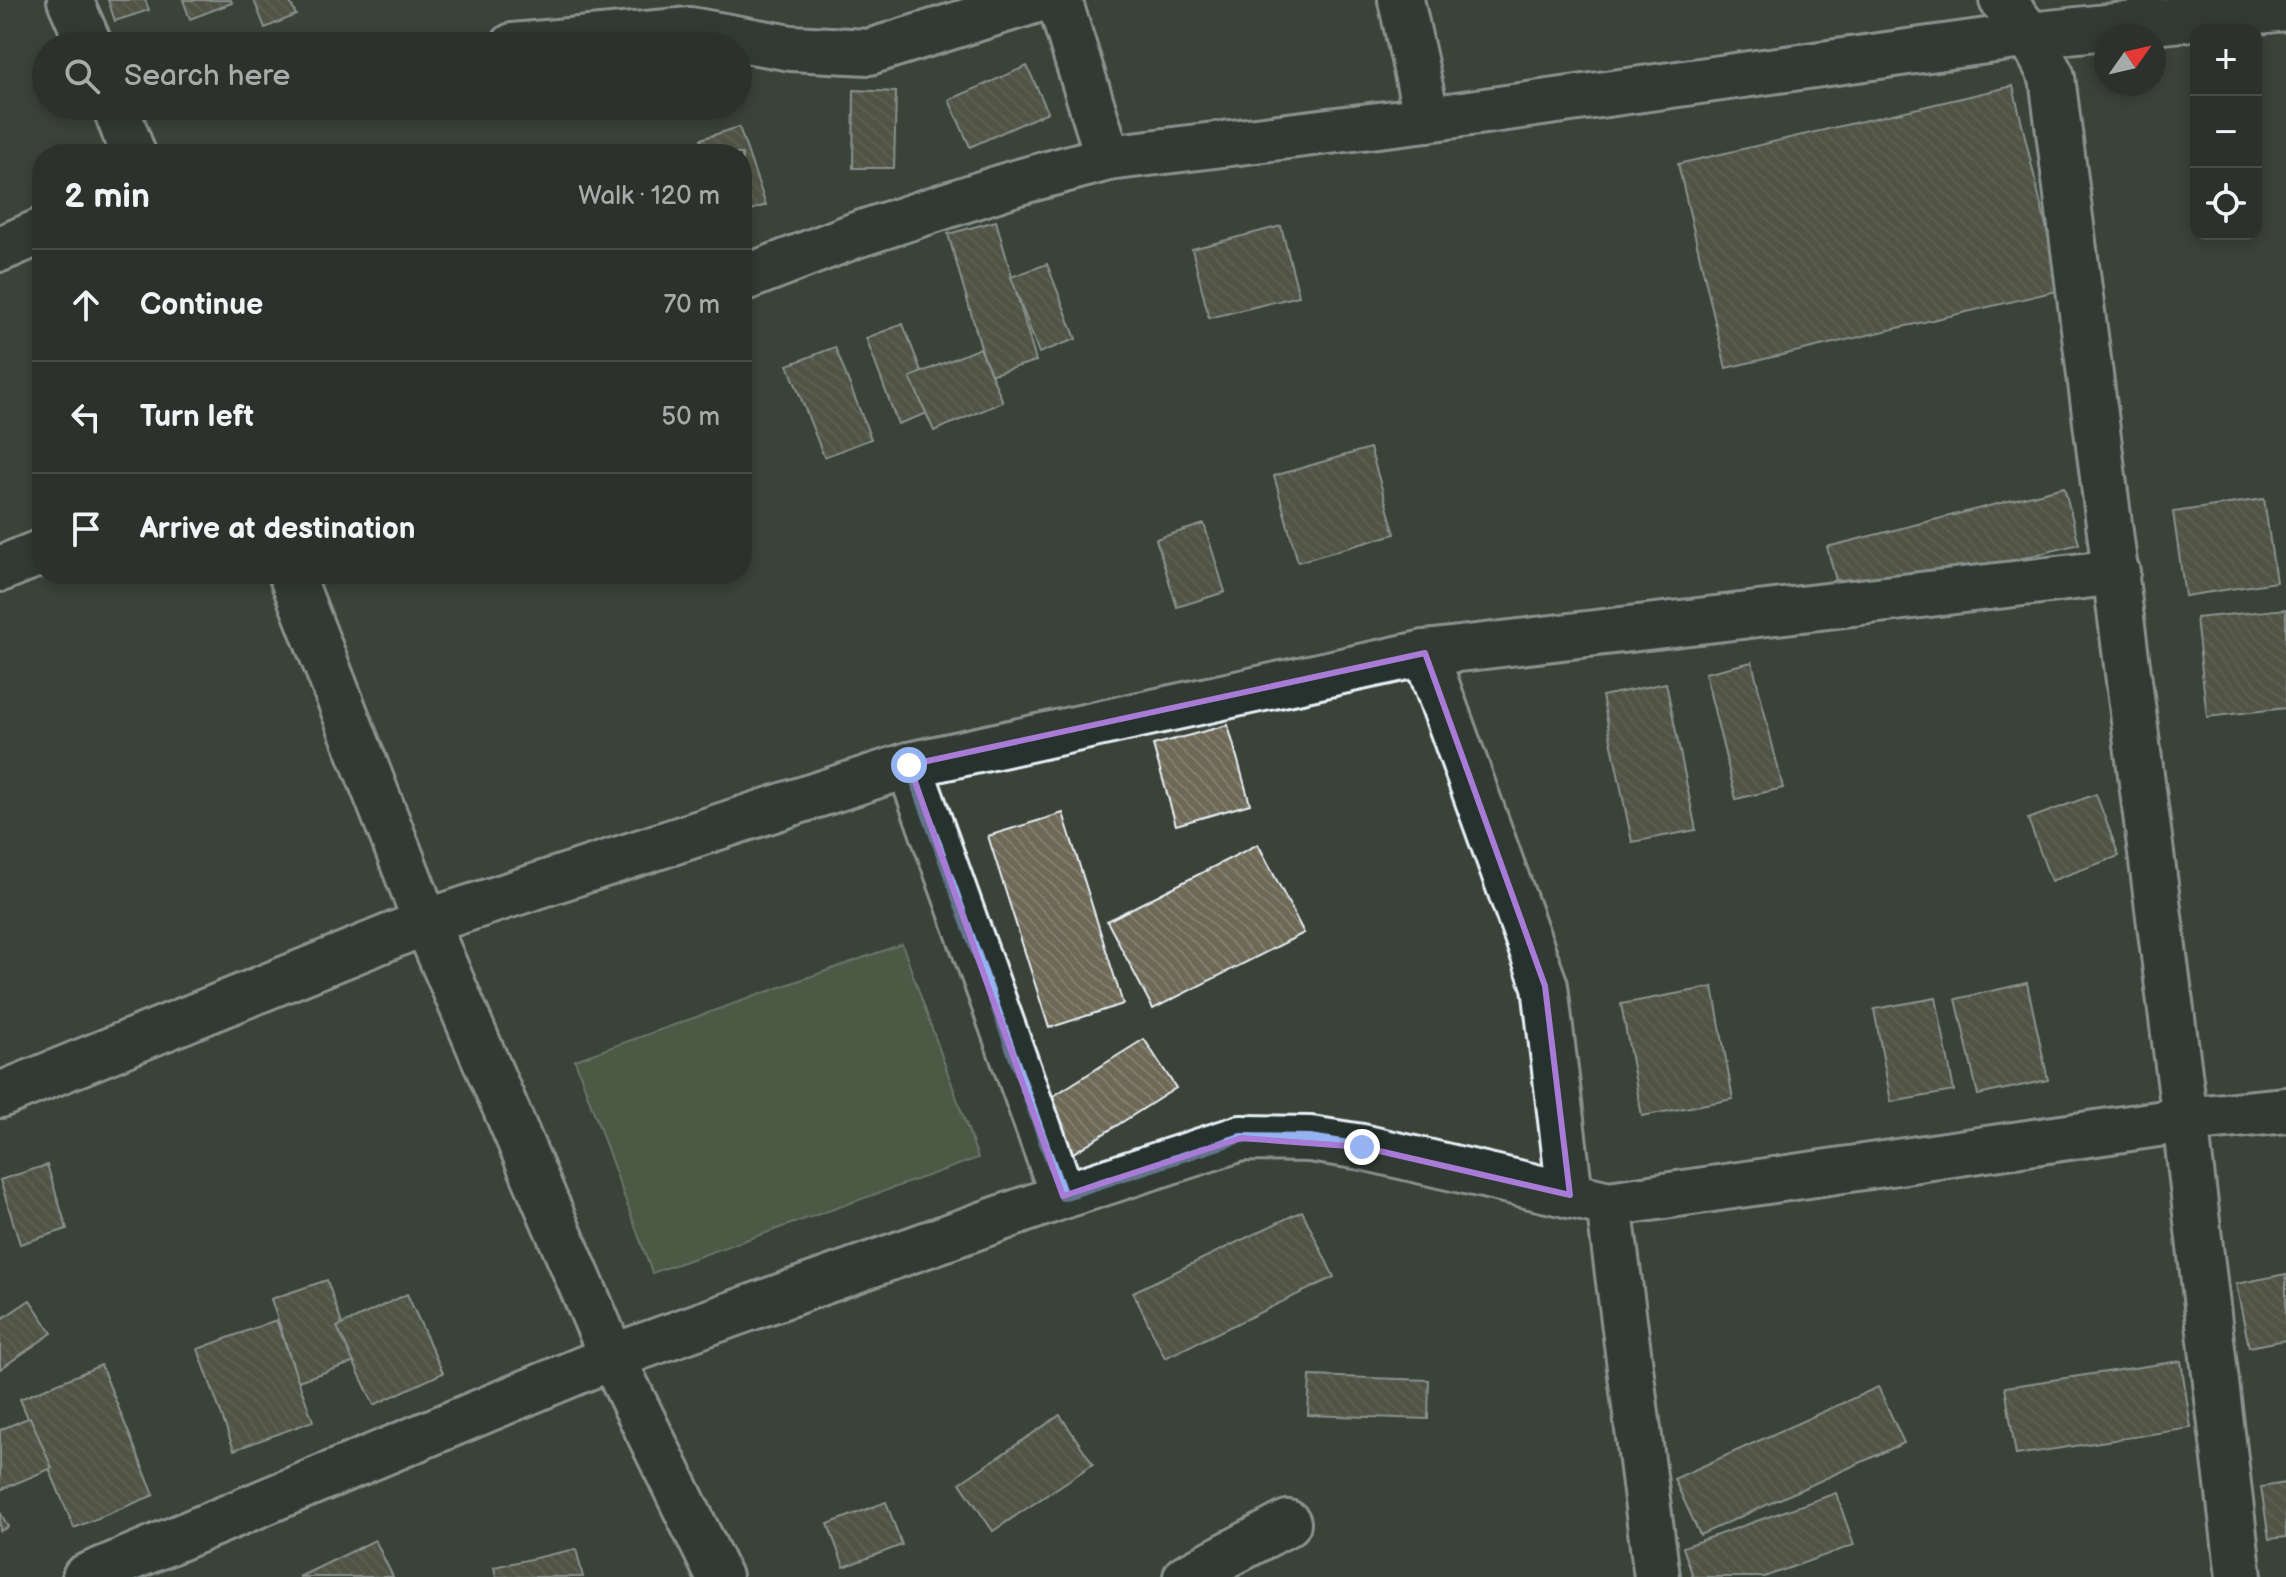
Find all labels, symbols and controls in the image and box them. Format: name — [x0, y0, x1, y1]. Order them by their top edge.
north arrow — [2094, 24, 2166, 96]
map controls — [2190, 24, 2262, 240]
button: + — [2190, 24, 2262, 96]
search box — [32, 32, 752, 120]
icon: search — [60, 54, 104, 98]
text: Search here — [124, 58, 290, 94]
button: − — [2190, 96, 2262, 168]
button: locate — [2190, 168, 2262, 240]
text: 2 min — [64, 176, 150, 217]
text: Walk · 120 m — [578, 181, 720, 212]
icon: ahead — [64, 283, 108, 327]
text: Continue — [140, 287, 263, 323]
text: 70 m — [663, 290, 720, 321]
icon: left — [64, 395, 108, 439]
text: Turn left — [140, 399, 254, 435]
text: 50 m — [661, 402, 720, 433]
icon: arrive — [64, 507, 108, 551]
text: Arrive at destination — [140, 511, 416, 547]
route start — [891, 747, 927, 783]
route end — [1344, 1129, 1380, 1165]

